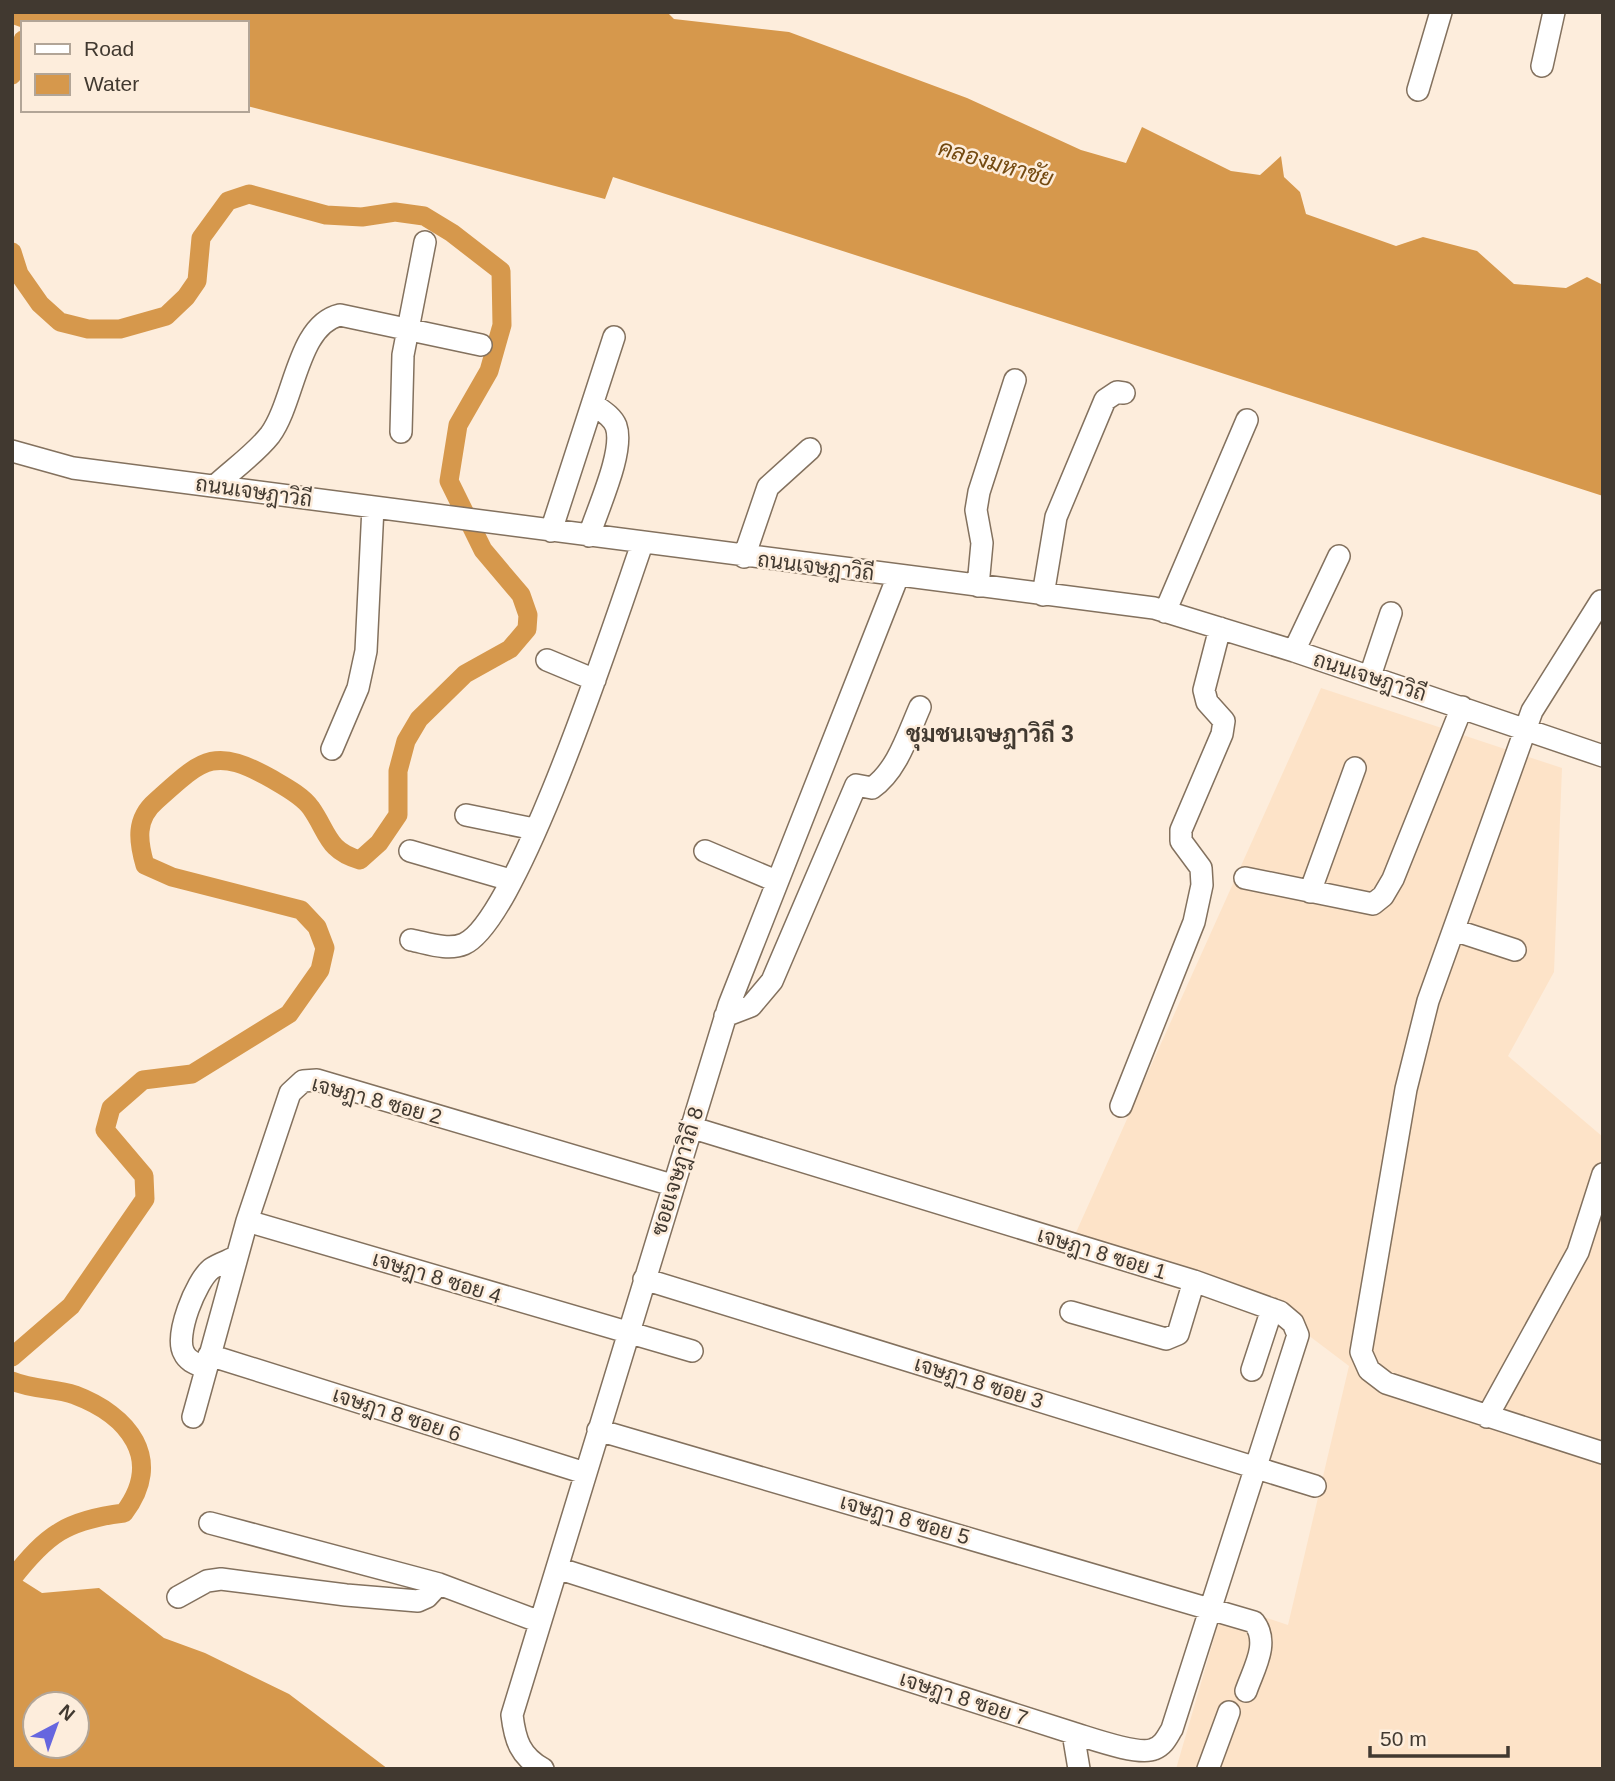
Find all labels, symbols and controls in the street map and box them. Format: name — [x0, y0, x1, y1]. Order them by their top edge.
legend — [21, 21, 248, 112]
text: Road — [84, 37, 134, 60]
text: Water — [84, 72, 139, 95]
water label: คลองมหาชัย — [936, 133, 1057, 192]
street label: ถนนเจษฎาวิถี — [194, 470, 314, 514]
street label: ถนนเจษฎาวิถี — [756, 546, 876, 588]
street label: ถนนเจษฎาวิถี — [1310, 646, 1430, 708]
district label: ชุมชนเจษฎาวิถี 3 — [906, 719, 1074, 751]
street label: เจษฎา 8 ซอย 2 — [309, 1072, 444, 1131]
street label: ซอยเจษฎาวิถี 8 — [646, 1104, 710, 1239]
street label: เจษฎา 8 ซอย 1 — [1034, 1222, 1169, 1286]
street label: เจษฎา 8 ซอย 4 — [369, 1246, 505, 1310]
street label: เจษฎา 8 ซอย 3 — [911, 1351, 1046, 1415]
street label: เจษฎา 8 ซอย 6 — [329, 1382, 464, 1448]
street label: เจษฎา 8 ซอย 5 — [837, 1490, 972, 1551]
street label: เจษฎา 8 ซอย 7 — [896, 1666, 1031, 1732]
north arrow — [21, 1690, 91, 1760]
text: N — [55, 1700, 79, 1725]
scale bar — [1370, 1714, 1508, 1758]
text: 50 m — [1380, 1727, 1427, 1750]

